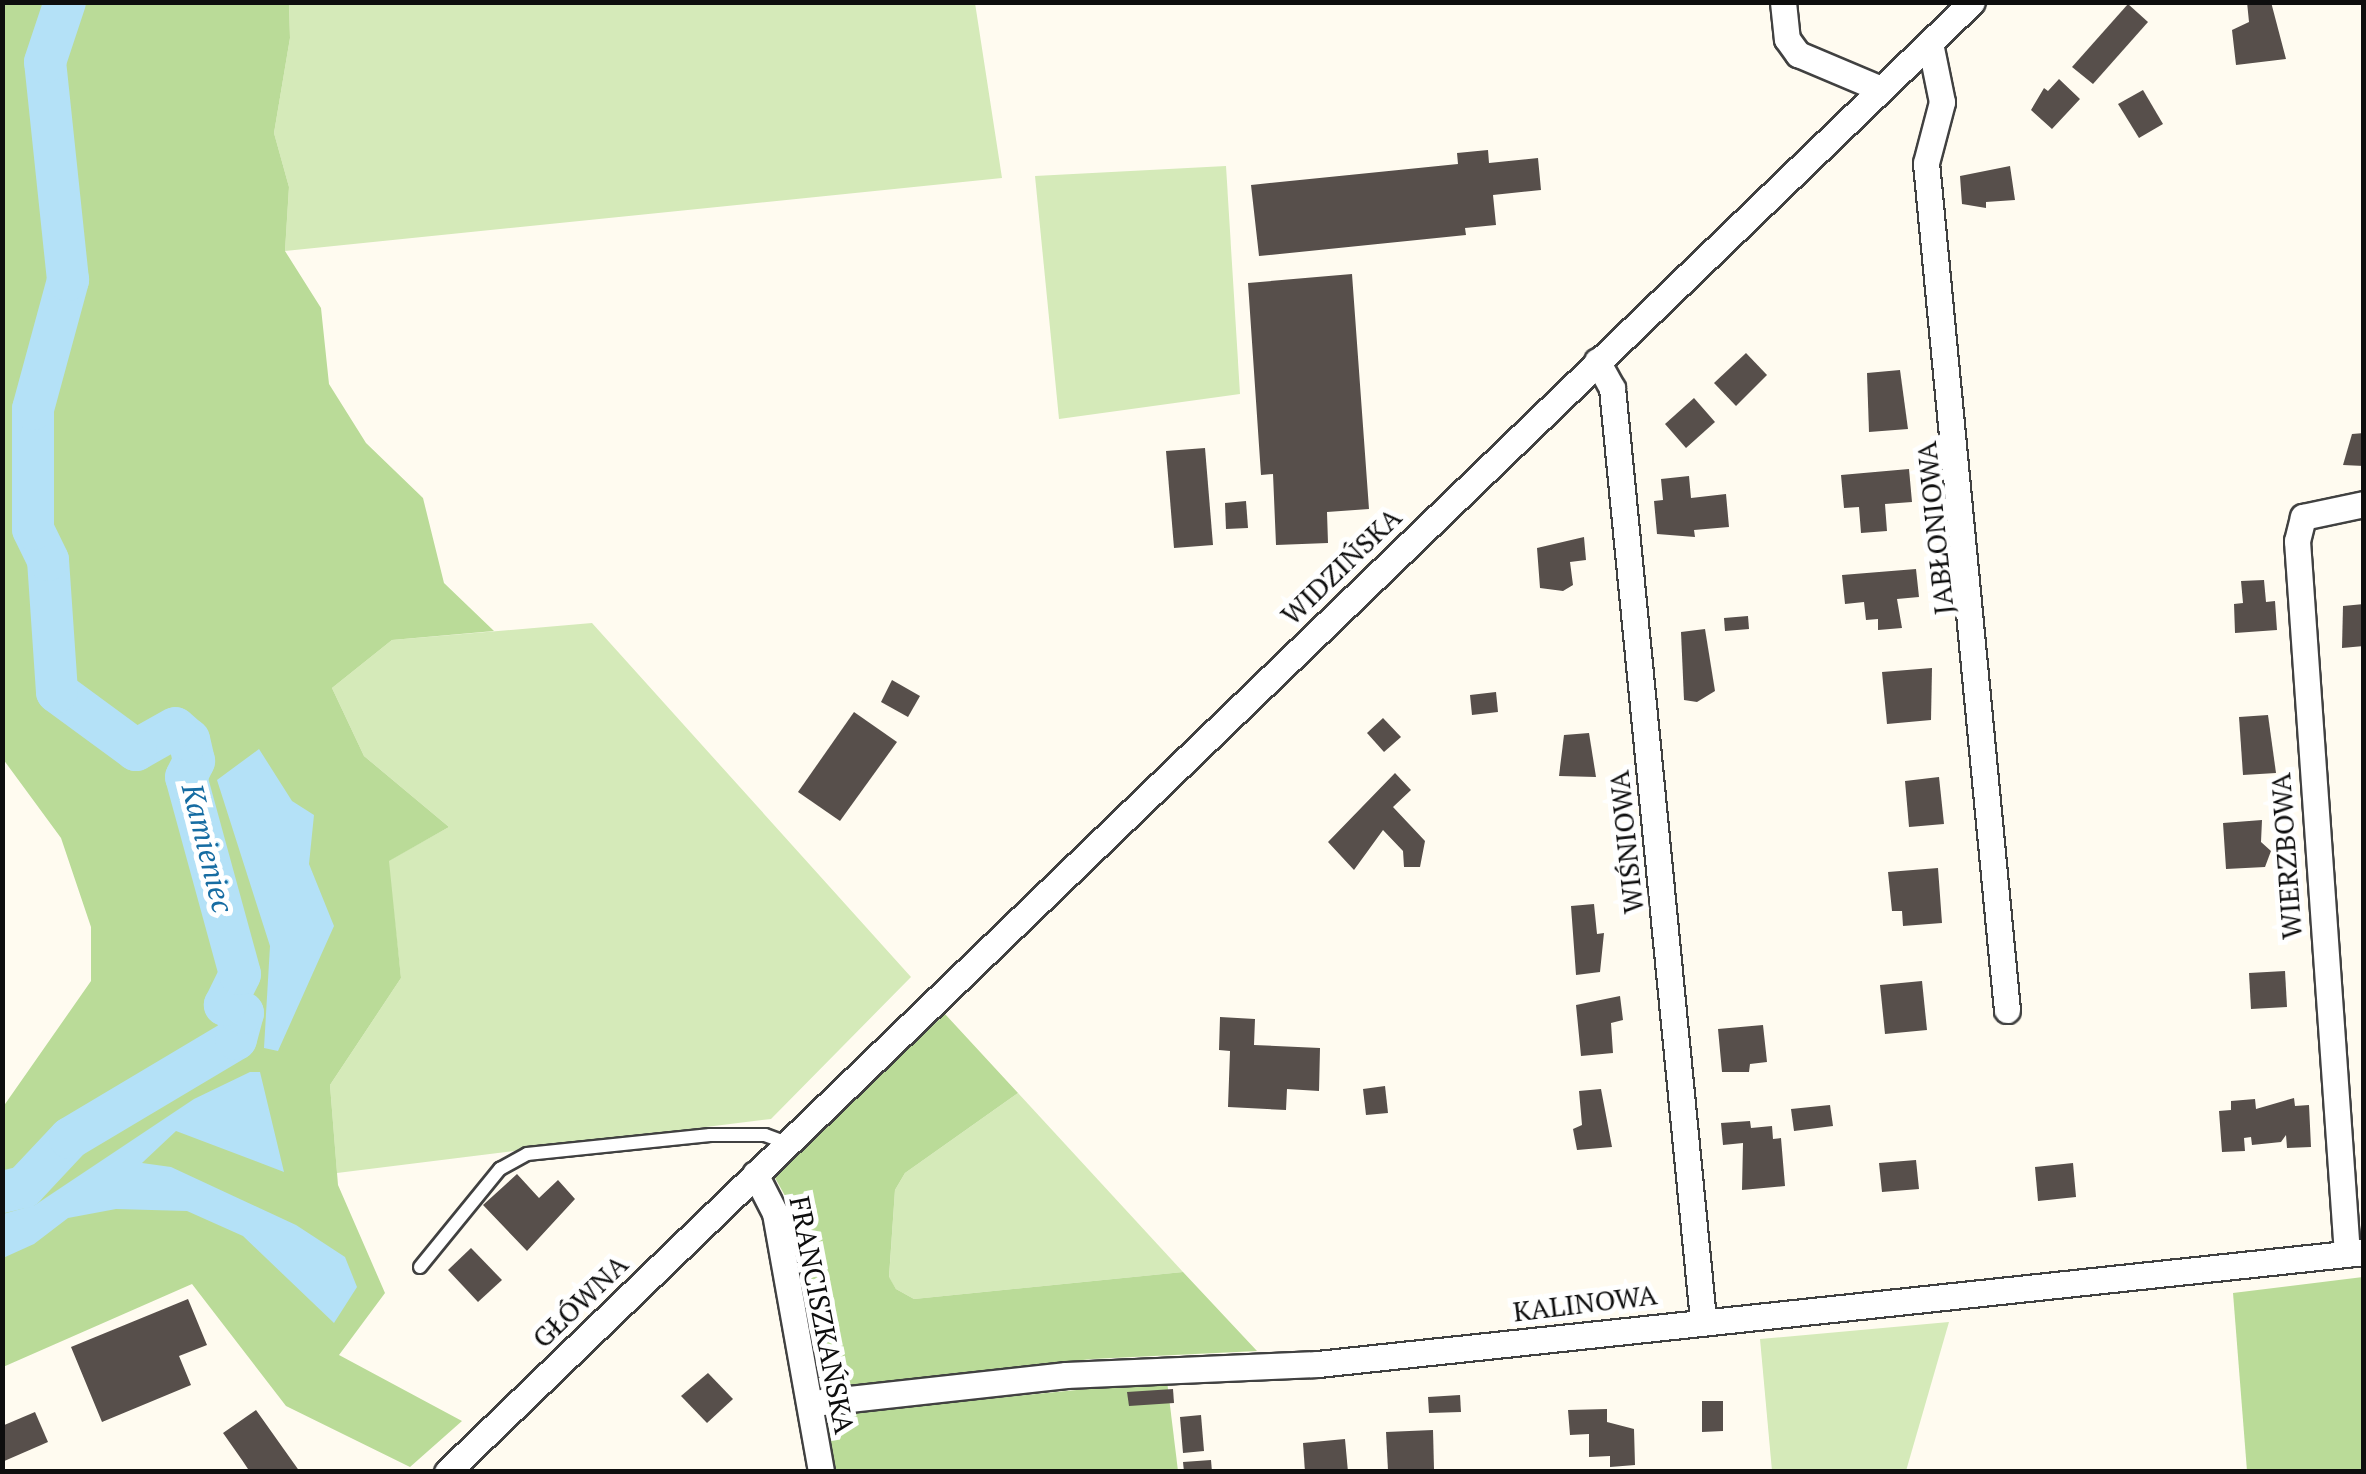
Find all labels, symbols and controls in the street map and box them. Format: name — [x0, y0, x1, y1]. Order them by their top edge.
street label: JABŁONIOWA — [1909, 440, 1961, 616]
street label: WIDZIŃSKA — [1274, 500, 1408, 632]
street label: WIŚNIOWA — [1602, 769, 1650, 915]
street label: WIERZBOWA — [2263, 772, 2309, 940]
water label: Kamieniec — [175, 780, 241, 916]
street label: FRANCISZKAŃSKA — [782, 1193, 862, 1437]
street label: GŁÓWNA — [525, 1247, 635, 1355]
street label: KALINOWA — [1511, 1277, 1659, 1329]

